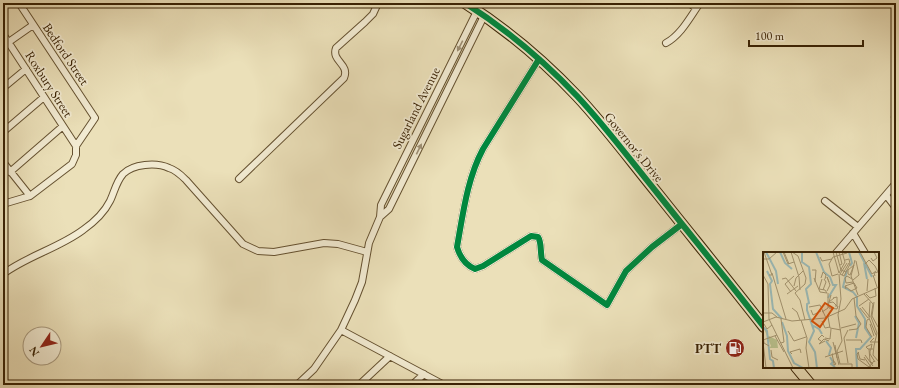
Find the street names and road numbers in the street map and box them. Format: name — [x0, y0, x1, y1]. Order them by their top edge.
street label: Bedford Street — [39, 20, 93, 88]
street label: Roxbury Street — [21, 48, 77, 120]
street label: Sugarland Avenue — [388, 64, 444, 152]
street label: Governor's Drive — [601, 109, 667, 185]

